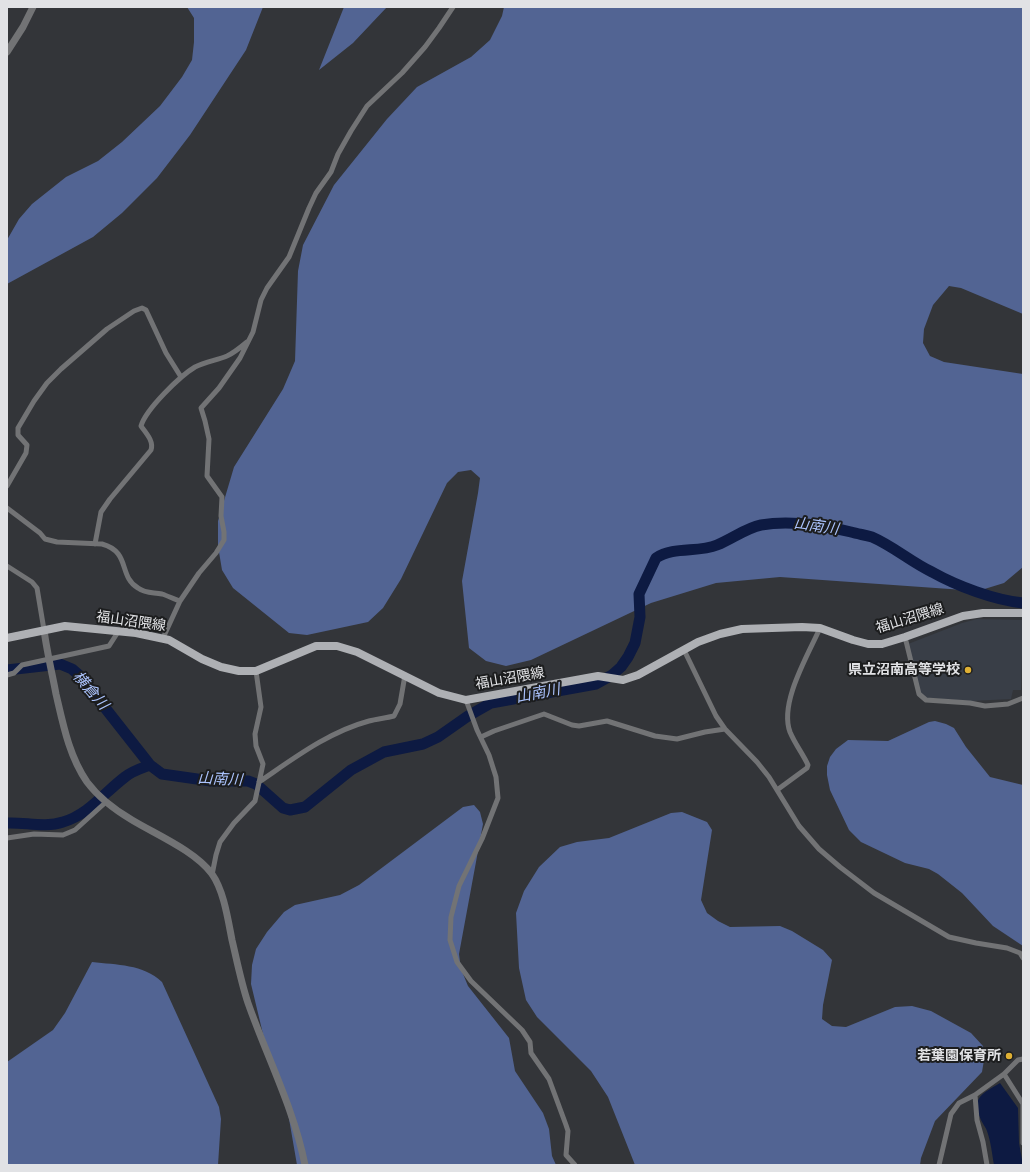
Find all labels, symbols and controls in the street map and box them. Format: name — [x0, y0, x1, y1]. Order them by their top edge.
water label: 山南川 — [792, 515, 840, 539]
street label: 福山沼隈線 — [874, 601, 946, 637]
street label: 福山沼隈線 — [95, 609, 167, 635]
place label: 県立沼南高等学校 — [848, 662, 960, 678]
street label: 福山沼隈線 — [474, 665, 546, 693]
marker: 県立沼南高等学校 — [963, 665, 973, 675]
water label: 横倉川 — [68, 668, 112, 714]
water label: 山南川 — [514, 681, 562, 707]
water label: 山南川 — [197, 770, 243, 790]
place label: 若葉園保育所 — [917, 1048, 1001, 1064]
marker: 若葉園保育所 — [1004, 1051, 1014, 1061]

